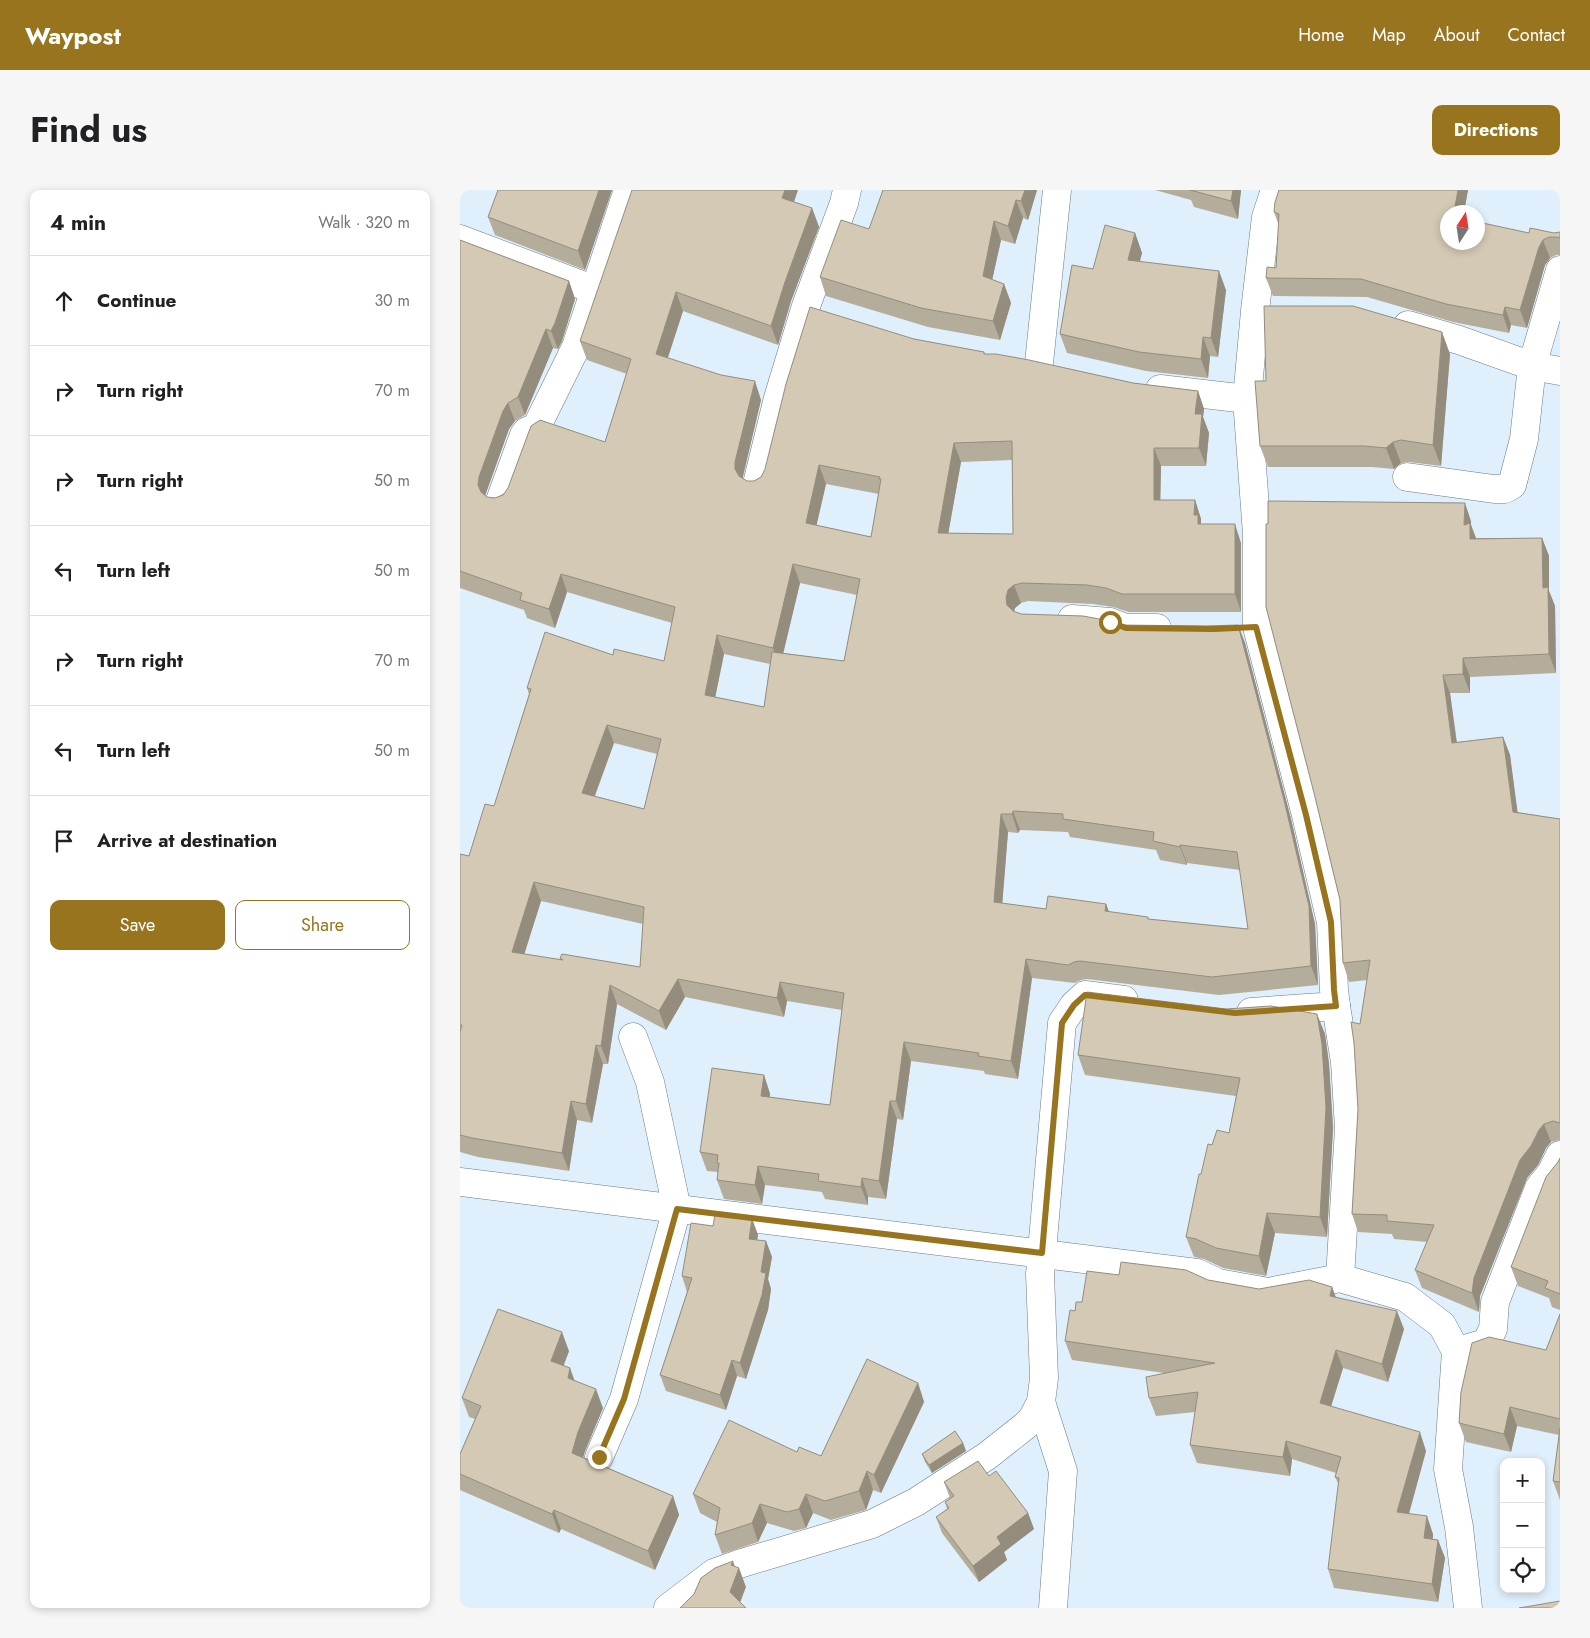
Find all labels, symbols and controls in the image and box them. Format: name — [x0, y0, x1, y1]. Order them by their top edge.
text: Waypost — [25, 18, 121, 53]
text: Home — [1298, 22, 1344, 48]
text: Map — [1372, 22, 1406, 48]
text: About — [1434, 22, 1479, 48]
text: Contact — [1507, 22, 1565, 48]
text: Find us — [30, 105, 147, 155]
button: Directions — [1432, 105, 1560, 155]
north arrow — [1440, 205, 1485, 250]
text: 4 min — [50, 208, 106, 238]
text: Walk · 320 m — [318, 211, 410, 234]
icon: ahead — [50, 287, 78, 315]
text: Continue — [97, 287, 176, 314]
text: 30 m — [374, 289, 410, 312]
icon: right — [50, 377, 78, 405]
text: Turn right — [97, 377, 183, 404]
text: 70 m — [375, 379, 410, 402]
icon: right — [50, 467, 78, 495]
text: Turn right — [97, 467, 183, 494]
text: 50 m — [374, 469, 410, 492]
icon: left — [50, 557, 78, 585]
text: Turn left — [97, 557, 170, 584]
text: 50 m — [374, 559, 410, 582]
route start — [1099, 611, 1122, 634]
icon: right — [50, 647, 78, 675]
text: Turn right — [97, 647, 183, 674]
text: 70 m — [375, 649, 410, 672]
icon: left — [50, 737, 78, 765]
text: Turn left — [97, 737, 170, 764]
text: 50 m — [374, 739, 410, 762]
icon: arrive — [50, 827, 78, 855]
text: Arrive at destination — [97, 827, 277, 854]
button: Save — [50, 900, 225, 950]
button: Share — [235, 900, 410, 950]
route end — [588, 1446, 611, 1469]
map controls — [1500, 1458, 1545, 1593]
button: + — [1500, 1458, 1545, 1503]
button: − — [1500, 1503, 1545, 1548]
button: locate — [1500, 1548, 1545, 1593]

